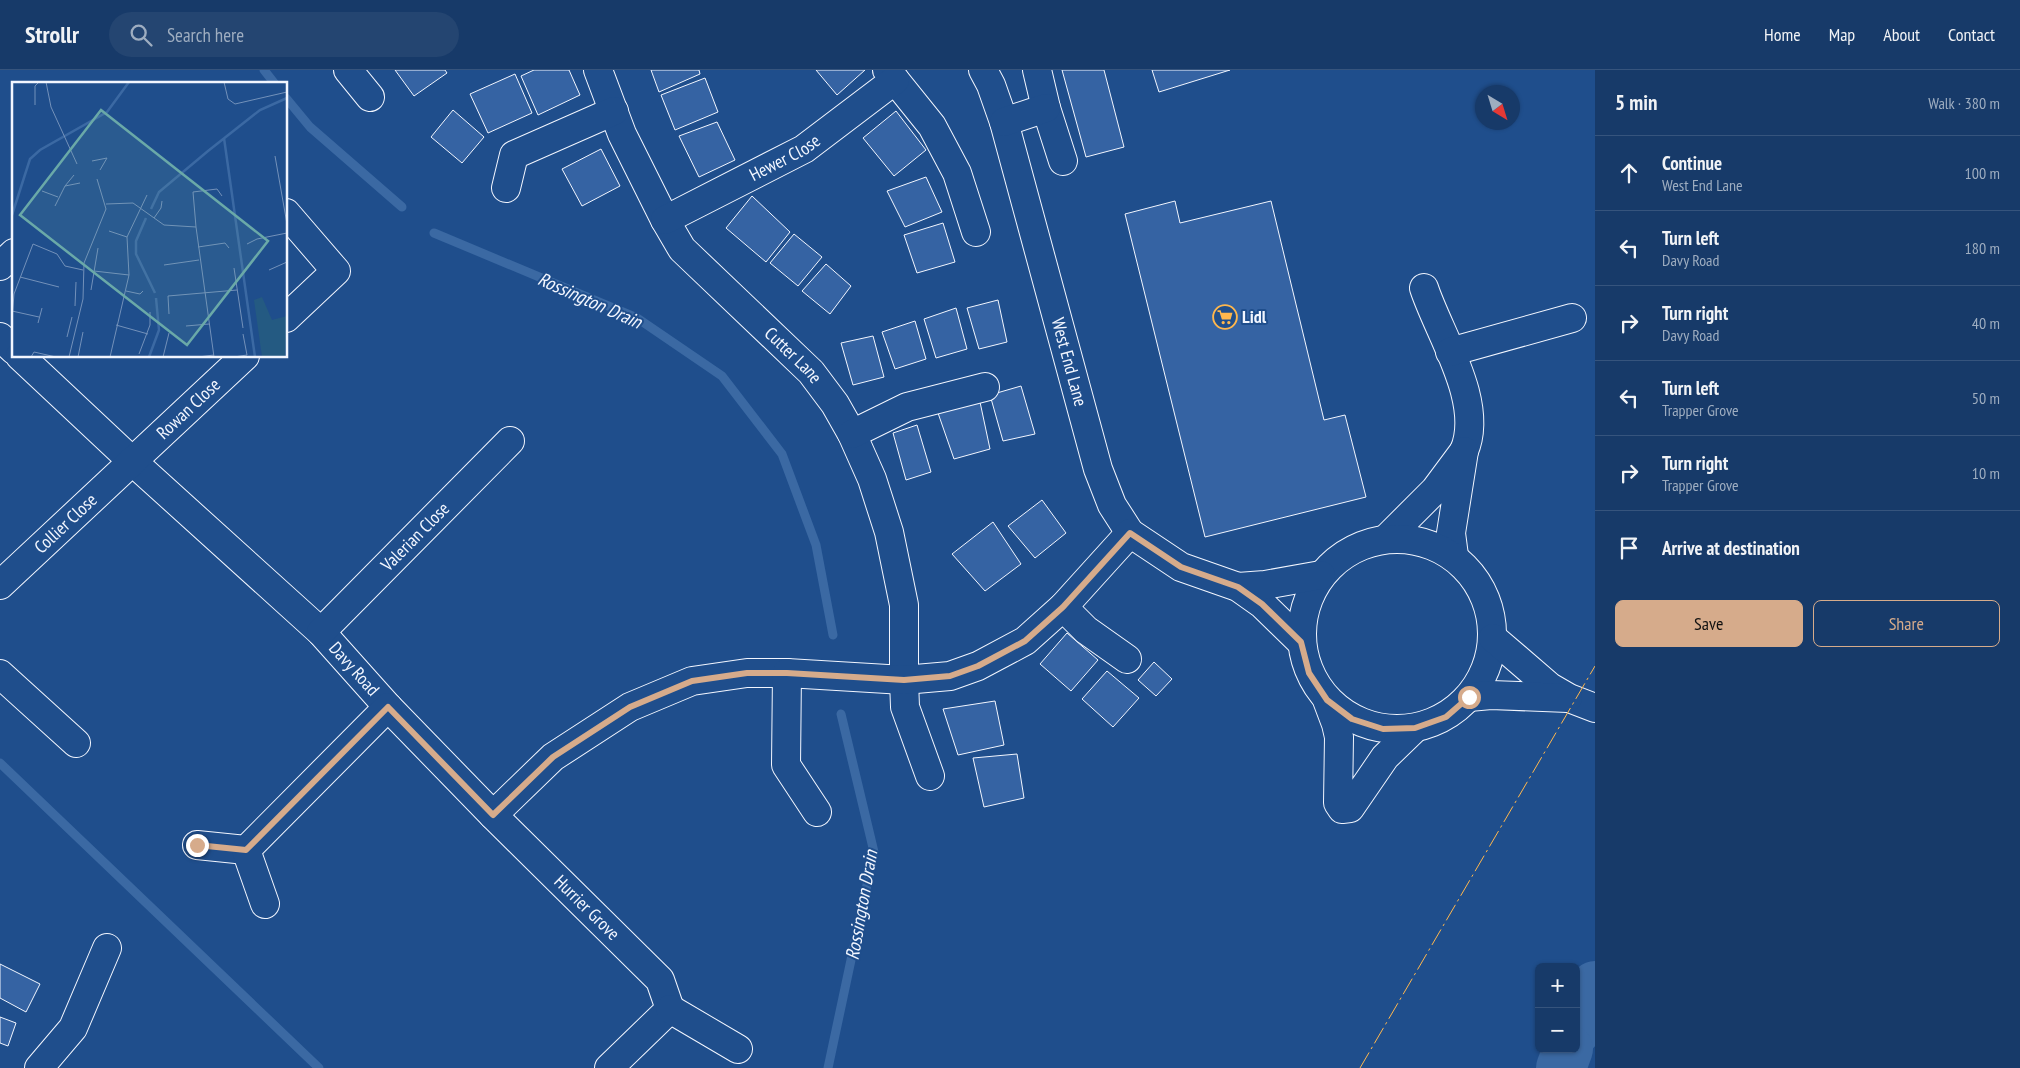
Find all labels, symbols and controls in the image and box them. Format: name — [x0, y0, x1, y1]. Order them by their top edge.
search box — [109, 12, 459, 57]
text: Strollr — [25, 19, 79, 50]
icon: search — [127, 21, 155, 49]
text: Search here — [167, 23, 244, 47]
text: Home — [1764, 23, 1801, 46]
text: Map — [1829, 23, 1855, 46]
text: About — [1883, 23, 1920, 46]
text: Contact — [1948, 23, 1995, 46]
inset map — [12, 82, 288, 358]
north arrow — [1475, 85, 1520, 130]
text: 5 min — [1615, 89, 1657, 116]
text: Walk · 380 m — [1928, 93, 2000, 113]
street label: Hewer Close — [745, 129, 825, 186]
text: Continue — [1662, 151, 1722, 175]
icon: ahead — [1615, 159, 1643, 187]
text: 100 m — [1965, 163, 2000, 183]
text: West End Lane — [1662, 175, 1743, 195]
text: Turn left — [1662, 226, 1719, 250]
icon: left — [1615, 234, 1643, 262]
text: 180 m — [1965, 238, 2000, 258]
text: Davy Road — [1662, 250, 1719, 270]
water label: Rossington Drain — [534, 266, 647, 334]
text: Turn right — [1662, 301, 1728, 325]
supermarket icon: Lidl — [1212, 304, 1238, 330]
place label: Lidl — [1242, 305, 1267, 328]
icon: right — [1615, 309, 1643, 337]
text: 40 m — [1972, 313, 2000, 333]
street label: West End Lane — [1047, 315, 1093, 409]
street label: Cutter Lane — [760, 322, 827, 388]
text: Davy Road — [1662, 325, 1719, 345]
street label: Rowan Close — [151, 373, 225, 444]
text: Turn left — [1662, 376, 1719, 400]
icon: left — [1615, 384, 1643, 412]
text: 50 m — [1972, 388, 2000, 408]
text: Trapper Grove — [1662, 400, 1739, 420]
text: Turn right — [1662, 451, 1728, 475]
icon: right — [1615, 459, 1643, 487]
text: 10 m — [1972, 463, 2000, 483]
text: Trapper Grove — [1662, 475, 1739, 495]
street label: Collier Close — [29, 488, 102, 558]
street label: Valerian Close — [375, 497, 454, 576]
icon: arrive — [1615, 534, 1643, 562]
text: Arrive at destination — [1662, 536, 1800, 560]
button: Save — [1615, 600, 1803, 647]
button: Share — [1813, 600, 2000, 647]
street label: Davy Road — [324, 637, 385, 700]
route start — [1458, 686, 1481, 709]
route end — [186, 834, 209, 857]
water label: Rossington Drain — [840, 847, 883, 962]
street label: Hurrier Grove — [550, 870, 625, 945]
map controls — [1535, 963, 1580, 1053]
button: + — [1535, 963, 1580, 1008]
button: − — [1535, 1008, 1580, 1053]

